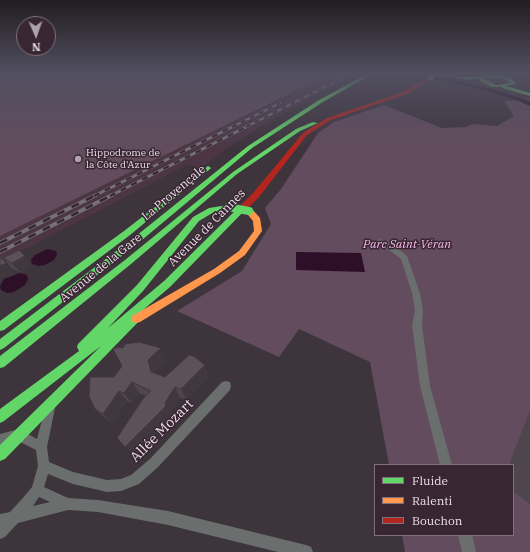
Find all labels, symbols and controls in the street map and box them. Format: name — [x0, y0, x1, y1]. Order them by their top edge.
north arrow — [16, 16, 56, 56]
text: N — [32, 40, 41, 54]
place label: Hippodrome de la Côte d'Azur — [86, 147, 160, 170]
marker: Hippodrome de la Côte d'Azur — [73, 154, 83, 164]
street label: La Provençale — [139, 162, 209, 224]
street label: Avenue de Cannes — [165, 186, 249, 270]
street label: Avenue de la Gare — [57, 230, 145, 306]
park label: Parc Saint-Véran — [363, 238, 451, 252]
street label: Allée Mozart — [127, 396, 197, 466]
legend — [374, 464, 514, 536]
text: Fluide — [412, 473, 448, 488]
text: Ralenti — [412, 493, 452, 508]
text: Bouchon — [412, 513, 462, 528]

